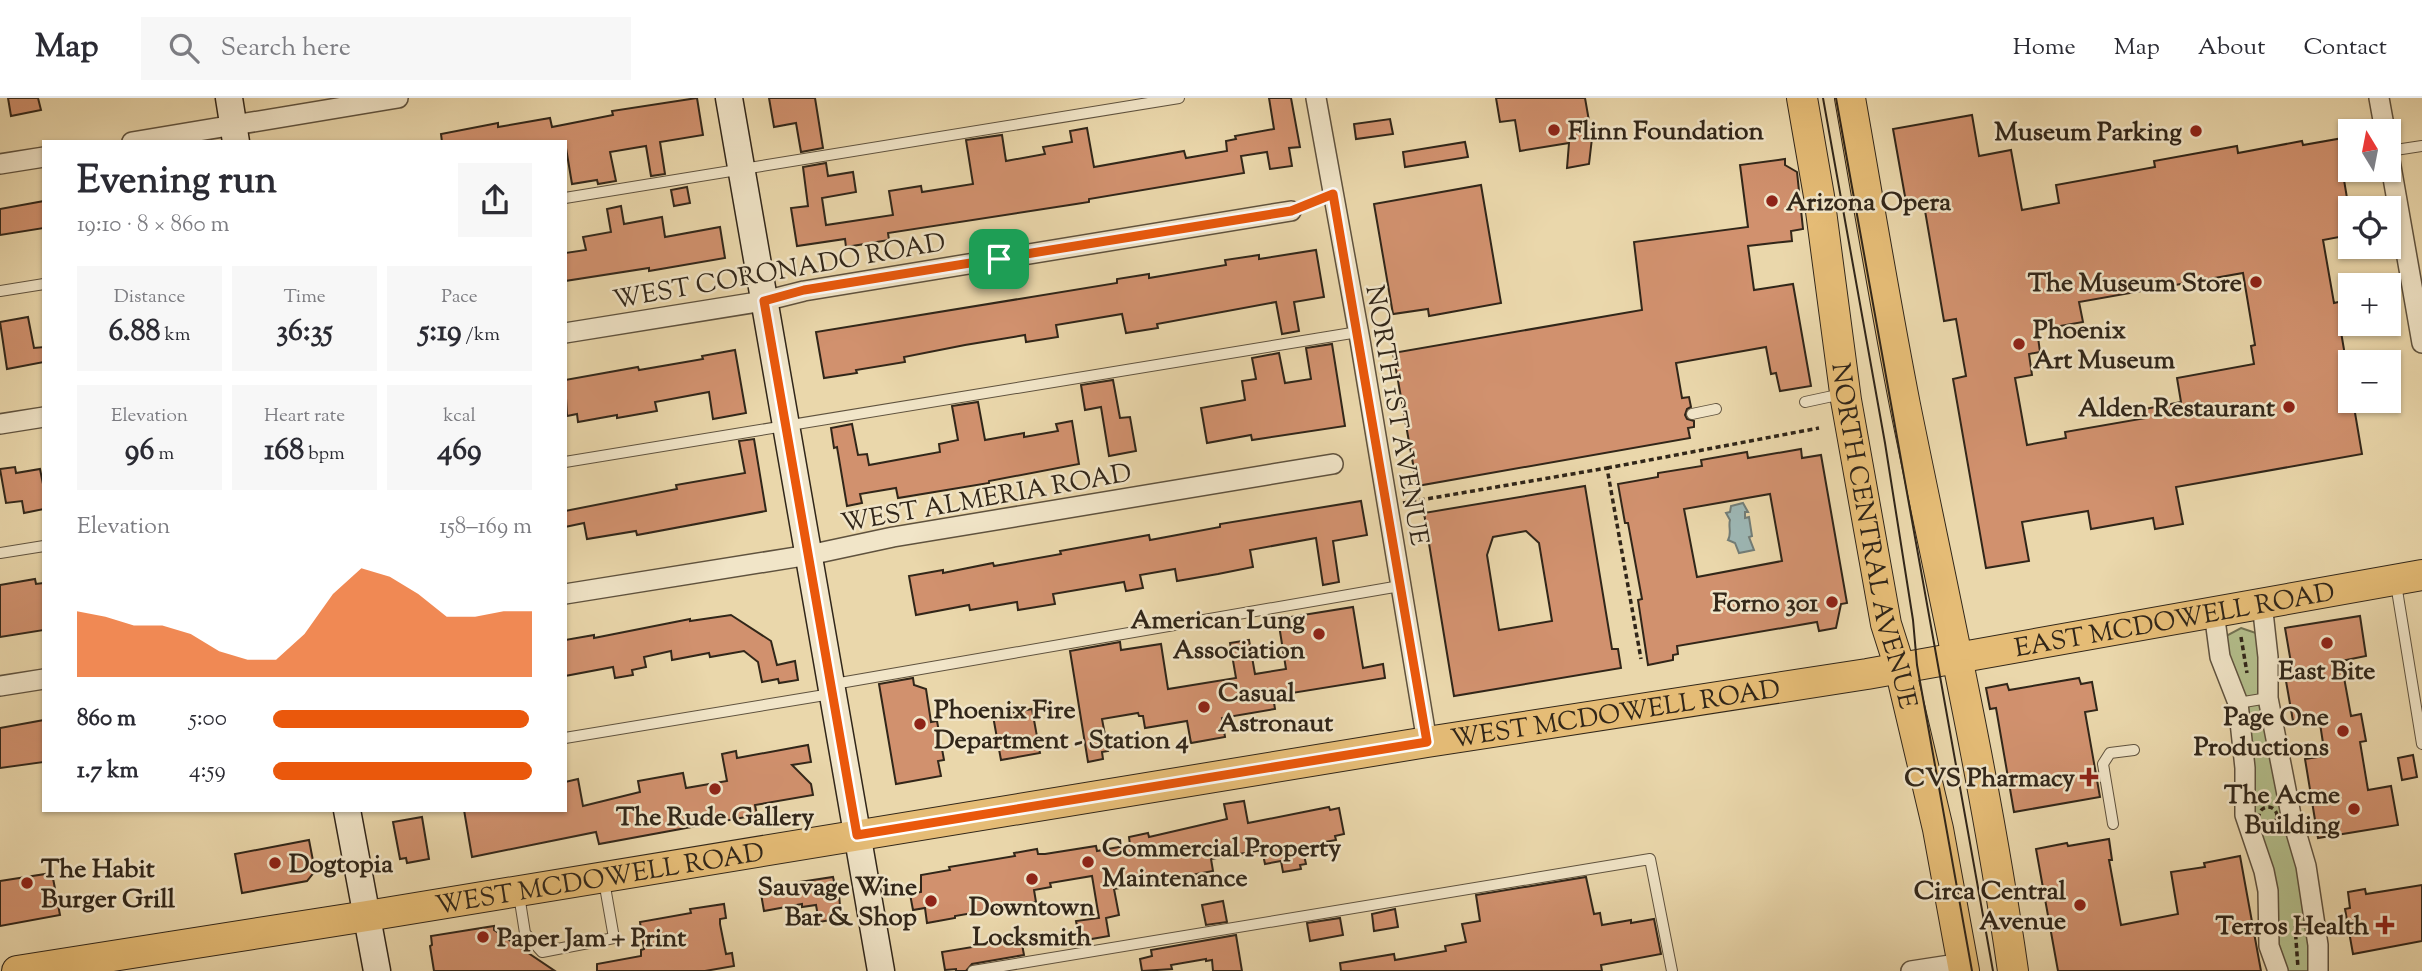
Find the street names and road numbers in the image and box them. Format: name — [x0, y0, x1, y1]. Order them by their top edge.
street label: WEST CORONADO ROAD — [610, 225, 949, 320]
street label: NORTH 1ST AVENUE — [1354, 282, 1437, 549]
street label: NORTH CENTRAL AVENUE — [1820, 361, 1925, 713]
street label: WEST ALMERIA ROAD — [838, 456, 1135, 543]
street label: EAST MCDOWELL ROAD — [2012, 575, 2338, 668]
street label: WEST MCDOWELL ROAD — [1448, 672, 1783, 759]
street label: WEST MCDOWELL ROAD — [433, 835, 767, 925]

